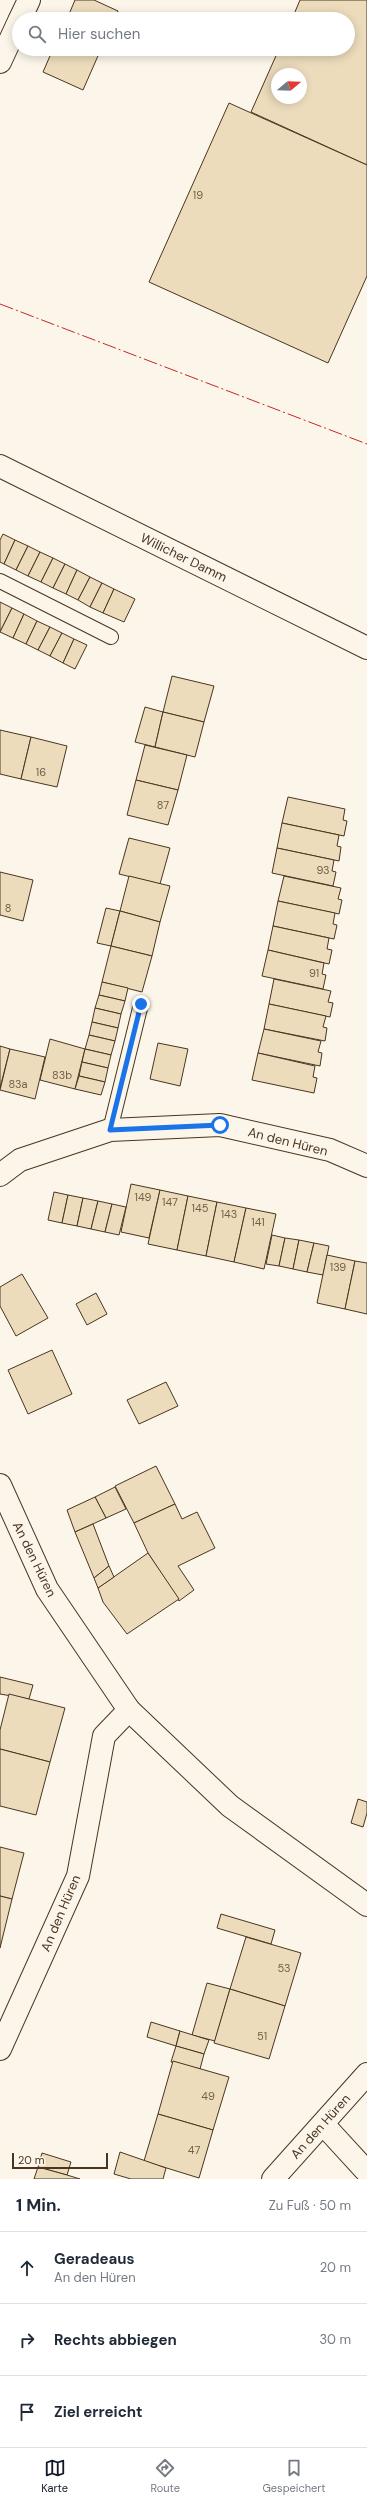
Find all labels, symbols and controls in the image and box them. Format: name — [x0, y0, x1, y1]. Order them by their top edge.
search box — [12, 12, 355, 56]
icon: search — [26, 23, 48, 45]
text: Hier suchen — [58, 24, 140, 44]
north arrow — [271, 68, 307, 104]
house number: 19 — [193, 188, 203, 202]
street label: Willicher Damm — [138, 529, 230, 586]
house number: 16 — [36, 765, 46, 779]
house number: 87 — [157, 798, 169, 812]
house number: 93 — [316, 863, 330, 877]
house number: 8 — [5, 901, 11, 915]
house number: 91 — [309, 966, 319, 980]
route end — [132, 995, 150, 1013]
house number: 83b — [52, 1068, 72, 1082]
house number: 83a — [8, 1077, 28, 1091]
route start — [211, 1116, 229, 1134]
street label: An den Hüren — [246, 1123, 330, 1160]
house number: 149 — [134, 1190, 152, 1204]
house number: 147 — [162, 1195, 178, 1209]
house number: 145 — [192, 1201, 209, 1215]
house number: 143 — [221, 1207, 237, 1221]
house number: 141 — [251, 1215, 265, 1229]
house number: 139 — [330, 1260, 346, 1274]
street label: An den Hüren — [9, 1519, 60, 1600]
street label: An den Hüren — [37, 1872, 84, 1954]
house number: 53 — [277, 1961, 291, 1975]
house number: 51 — [257, 2029, 267, 2043]
house number: 49 — [201, 2089, 215, 2103]
street label: An den Hüren — [287, 2090, 354, 2162]
house number: 47 — [188, 2143, 200, 2157]
scale bar — [12, 2151, 108, 2170]
text: 20 m — [18, 2153, 44, 2167]
text: 1 Min. — [16, 2194, 61, 2216]
text: Zu Fuß · 50 m — [269, 2197, 351, 2214]
text: Geradeaus — [54, 2249, 135, 2269]
icon: ahead — [16, 2257, 38, 2279]
text: 20 m — [320, 2259, 351, 2276]
text: An den Hüren — [54, 2269, 136, 2286]
icon: right — [16, 2329, 38, 2351]
text: Rechts abbiegen — [54, 2330, 177, 2350]
text: 30 m — [319, 2331, 351, 2348]
icon: arrive — [16, 2401, 38, 2423]
text: Ziel erreicht — [54, 2402, 143, 2422]
tab: Karte — [41, 2457, 68, 2495]
tab: Route — [151, 2457, 180, 2495]
tab: Gespeichert — [263, 2457, 326, 2495]

